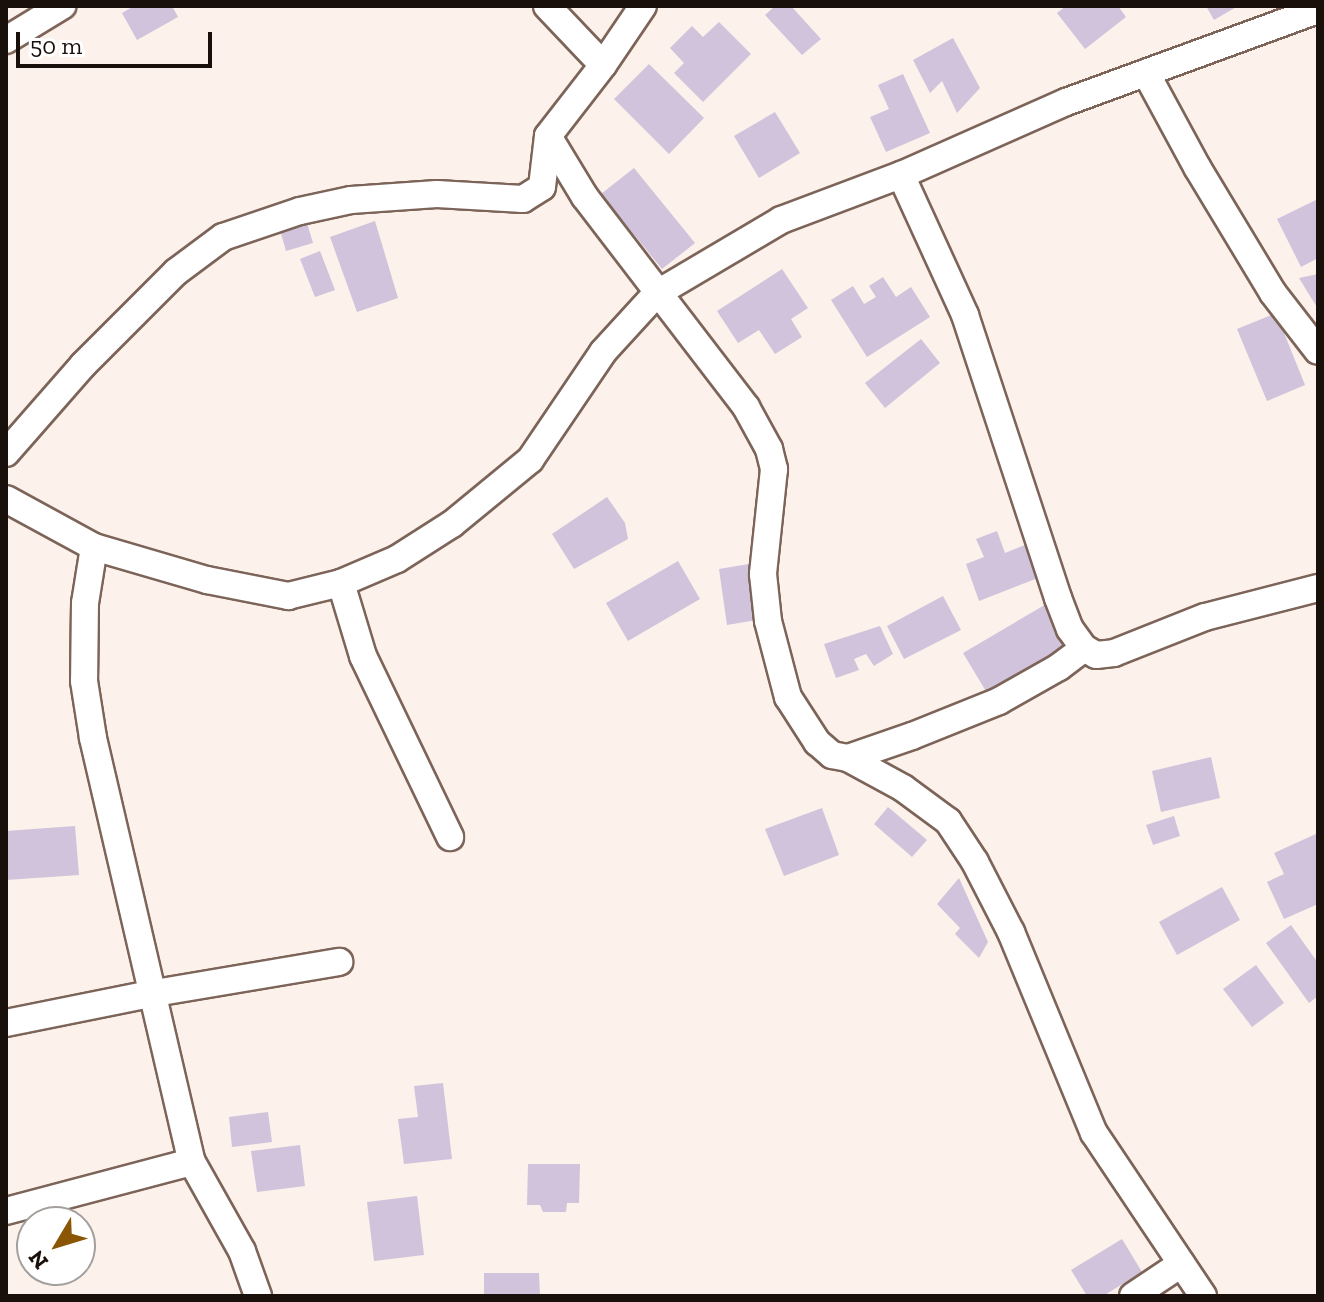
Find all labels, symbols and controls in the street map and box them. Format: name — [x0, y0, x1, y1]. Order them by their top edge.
scale bar — [20, 16, 216, 66]
text: 50 m — [30, 31, 82, 60]
north arrow — [16, 1206, 96, 1286]
text: N — [22, 1245, 54, 1275]

